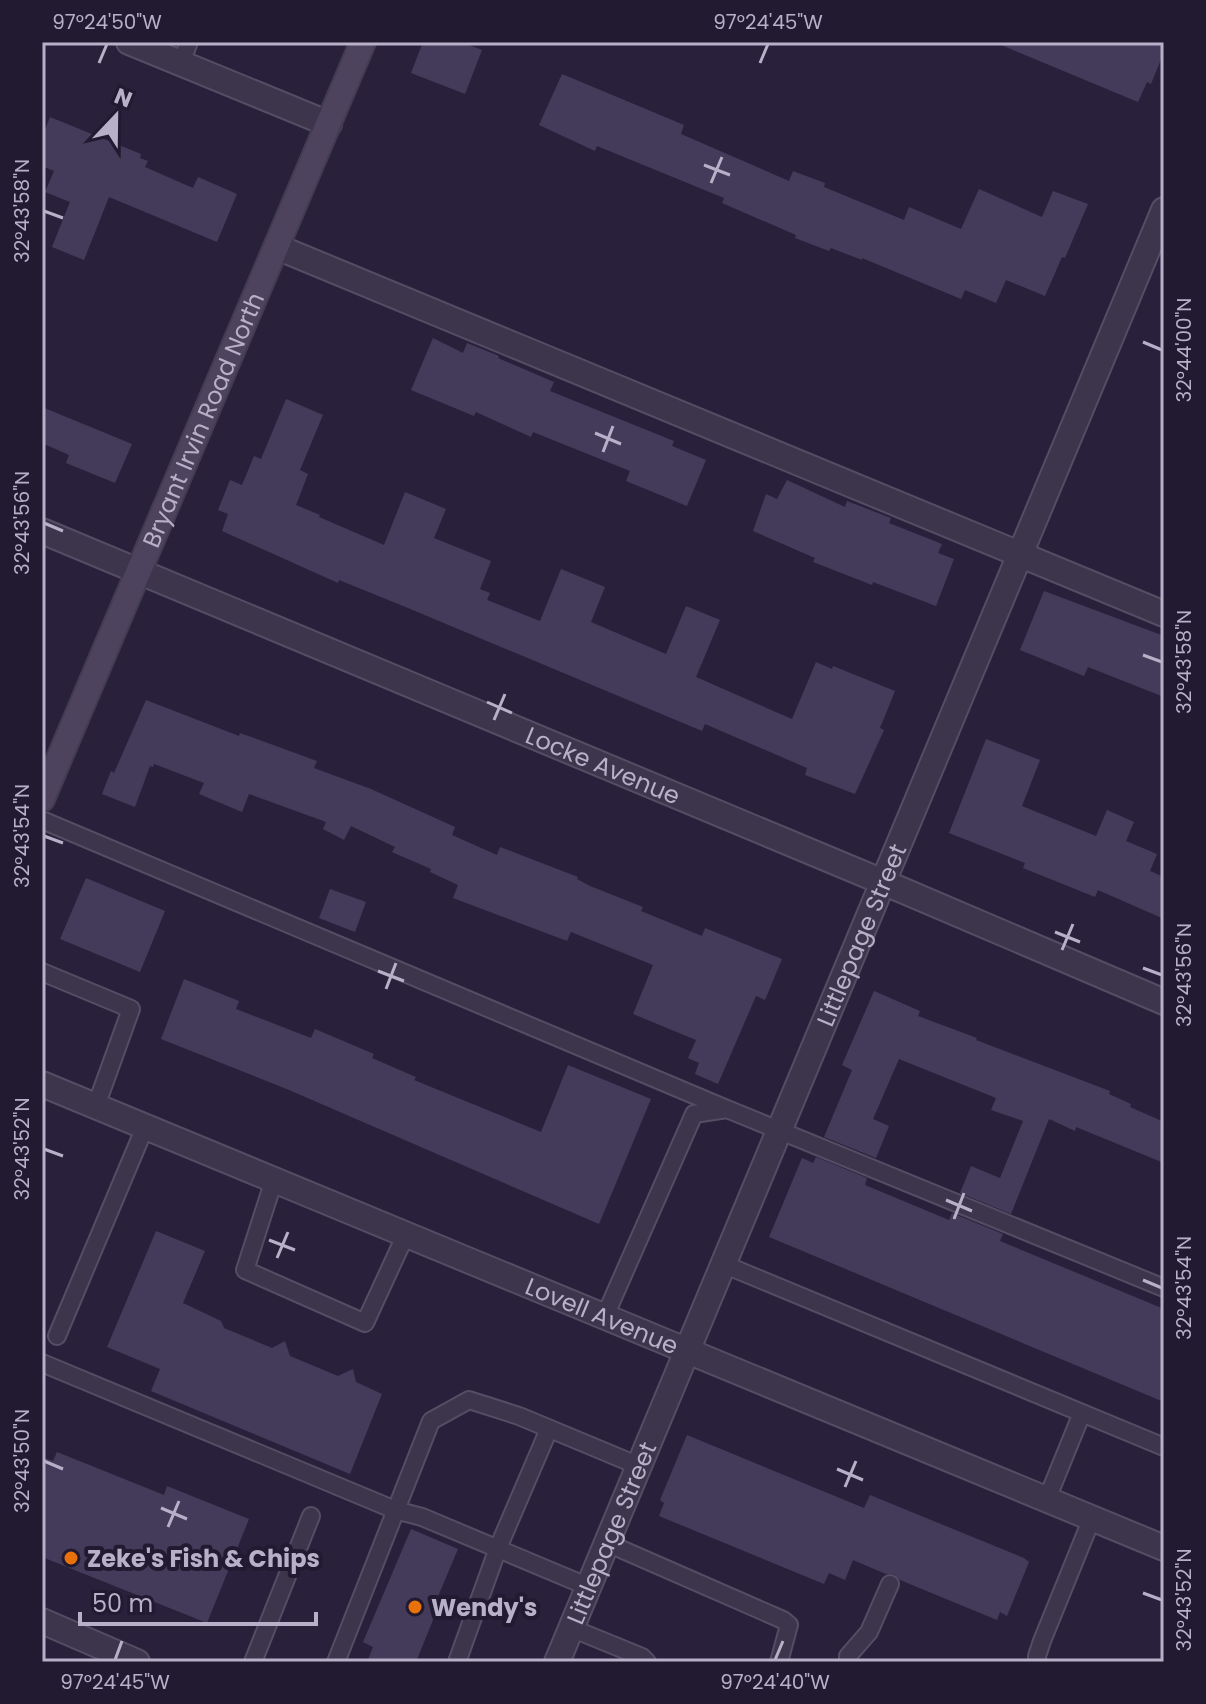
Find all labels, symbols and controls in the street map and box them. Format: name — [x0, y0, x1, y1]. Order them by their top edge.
text: 97°24'50"W — [52, 8, 162, 36]
text: 97°24'45"W — [713, 8, 823, 36]
north arrow — [76, 76, 156, 156]
text: N — [110, 80, 137, 115]
text: 32°43'58"N — [8, 159, 36, 263]
street label: Bryant Irvin Road North — [134, 287, 272, 552]
text: 32°44'00"N — [1170, 298, 1198, 402]
text: 32°43'56"N — [8, 471, 36, 575]
text: 32°43'58"N — [1170, 610, 1198, 714]
street label: Locke Avenue — [521, 718, 685, 812]
text: 32°43'54"N — [8, 784, 36, 888]
street label: Littlepage Street — [808, 839, 914, 1031]
text: 32°43'56"N — [1170, 923, 1198, 1027]
text: 32°43'52"N — [8, 1098, 36, 1200]
text: 32°43'54"N — [1170, 1236, 1198, 1340]
street label: Lovell Avenue — [521, 1269, 683, 1362]
text: 32°43'50"N — [8, 1409, 36, 1513]
street label: Littlepage Street — [558, 1437, 664, 1629]
place label: Zeke's Fish & Chips — [87, 1542, 320, 1575]
marker: Zeke's Fish & Chips — [62, 1549, 80, 1567]
text: 32°43'52"N — [1170, 1549, 1198, 1651]
scale bar — [80, 1576, 316, 1626]
text: 50 m — [92, 1587, 153, 1620]
place label: Wendy's — [431, 1591, 537, 1624]
marker: Wendy's — [406, 1598, 424, 1616]
text: 97°24'45"W — [60, 1668, 170, 1696]
text: 97°24'40"W — [720, 1668, 830, 1696]

